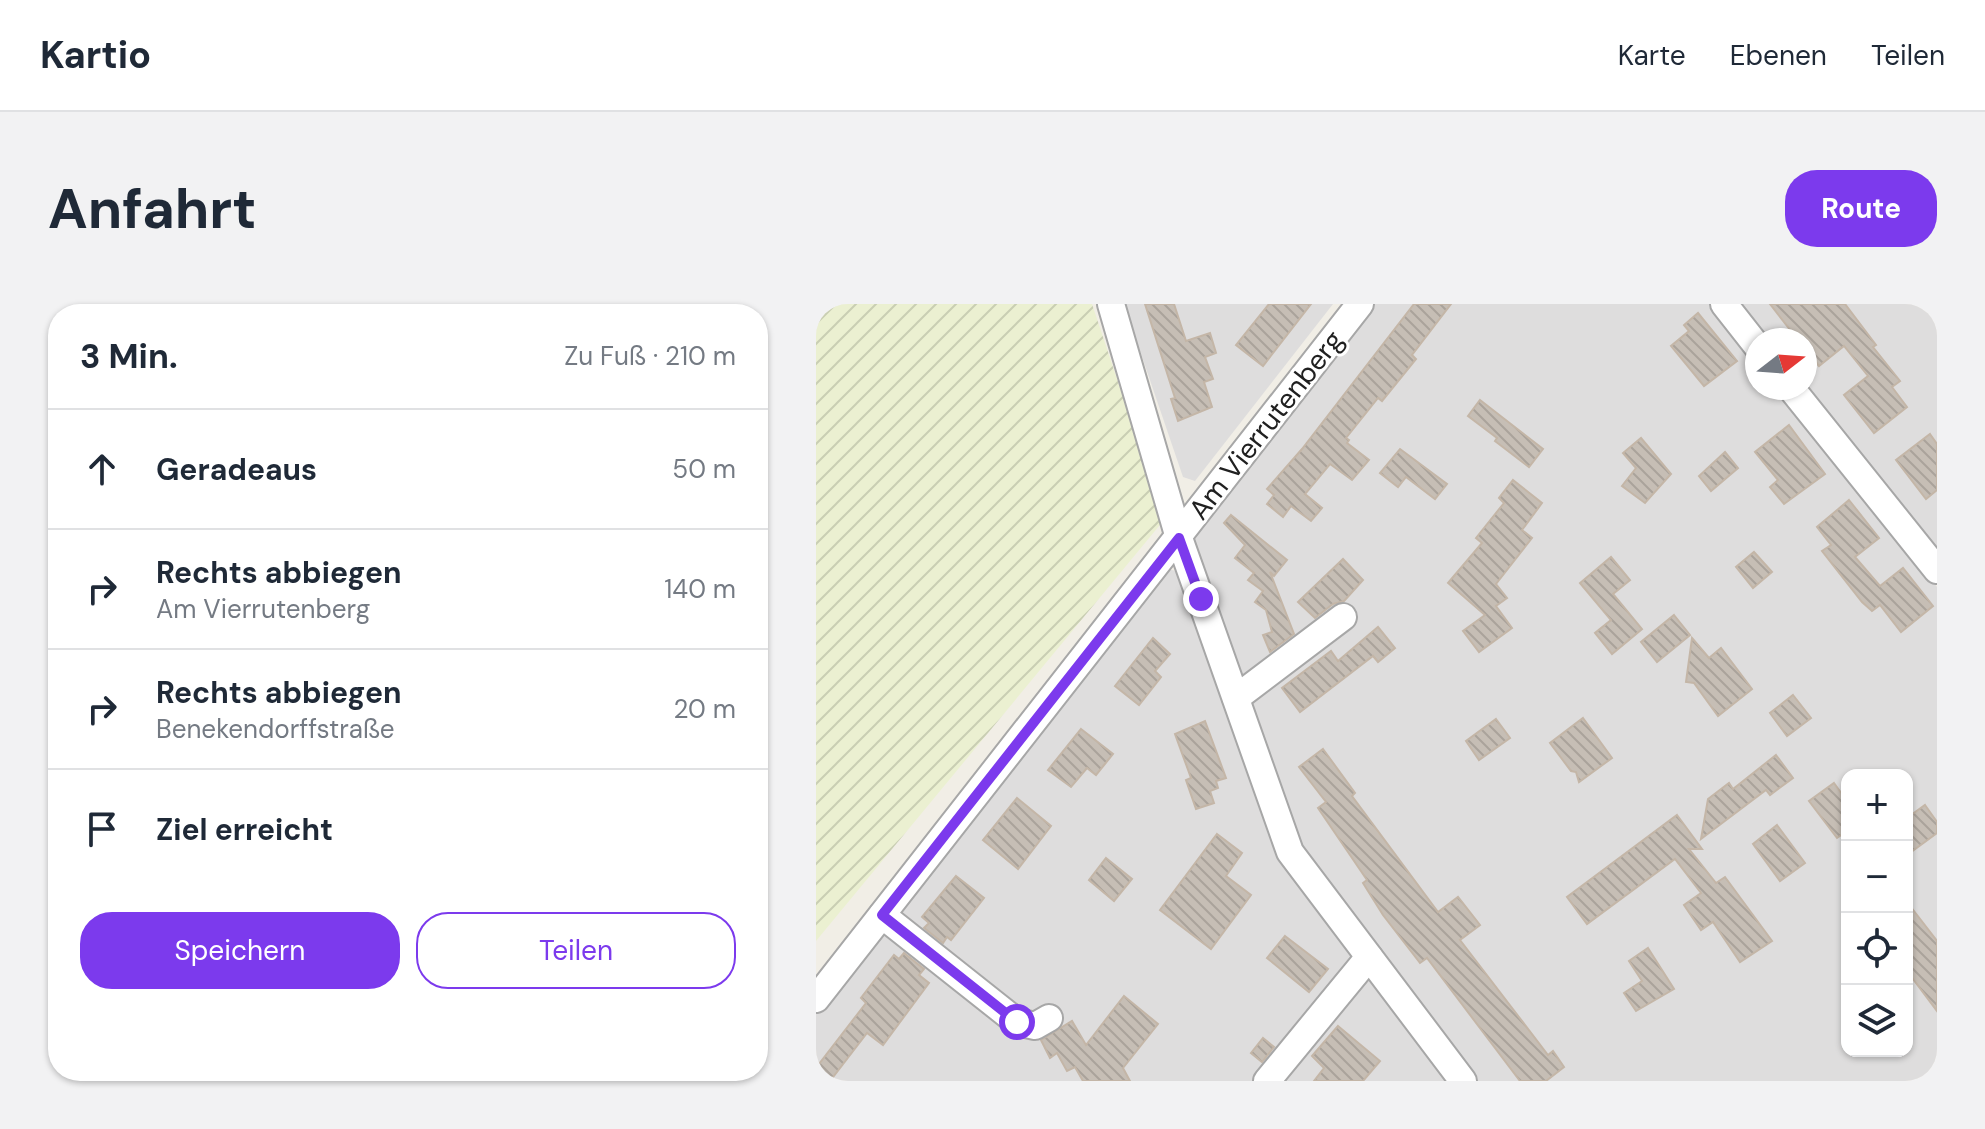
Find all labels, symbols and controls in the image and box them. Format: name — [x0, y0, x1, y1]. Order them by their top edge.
text: Kartio — [40, 30, 151, 80]
text: Karte — [1618, 37, 1686, 74]
text: Ebenen — [1730, 37, 1827, 74]
text: Teilen — [1871, 37, 1945, 74]
button: Route — [1785, 170, 1937, 247]
text: Anfahrt — [48, 172, 257, 245]
street label: Am Vierrutenberg — [1180, 323, 1352, 527]
north arrow — [1745, 328, 1817, 400]
text: 3 Min. — [80, 334, 177, 379]
text: Zu Fuß · 210 m — [564, 339, 736, 373]
icon: ahead — [80, 447, 124, 491]
text: Geradeaus — [156, 450, 317, 489]
text: 50 m — [672, 452, 736, 486]
text: Rechts abbiegen — [156, 553, 401, 592]
icon: right — [80, 567, 124, 611]
text: 140 m — [664, 572, 736, 606]
route end — [1183, 581, 1219, 617]
text: Am Vierrutenberg — [156, 592, 370, 626]
text: Rechts abbiegen — [156, 673, 401, 712]
icon: right — [80, 687, 124, 731]
text: 20 m — [673, 692, 736, 726]
text: Benekendorffstraße — [156, 712, 395, 746]
map controls — [1841, 769, 1913, 1057]
button: + — [1841, 769, 1913, 841]
icon: arrive — [80, 807, 124, 851]
text: Ziel erreicht — [156, 810, 333, 849]
button: − — [1841, 841, 1913, 913]
button: Speichern — [80, 912, 400, 989]
button: Teilen — [416, 912, 736, 989]
button: locate — [1841, 913, 1913, 985]
button: layers — [1841, 985, 1913, 1057]
route start — [999, 1004, 1035, 1040]

